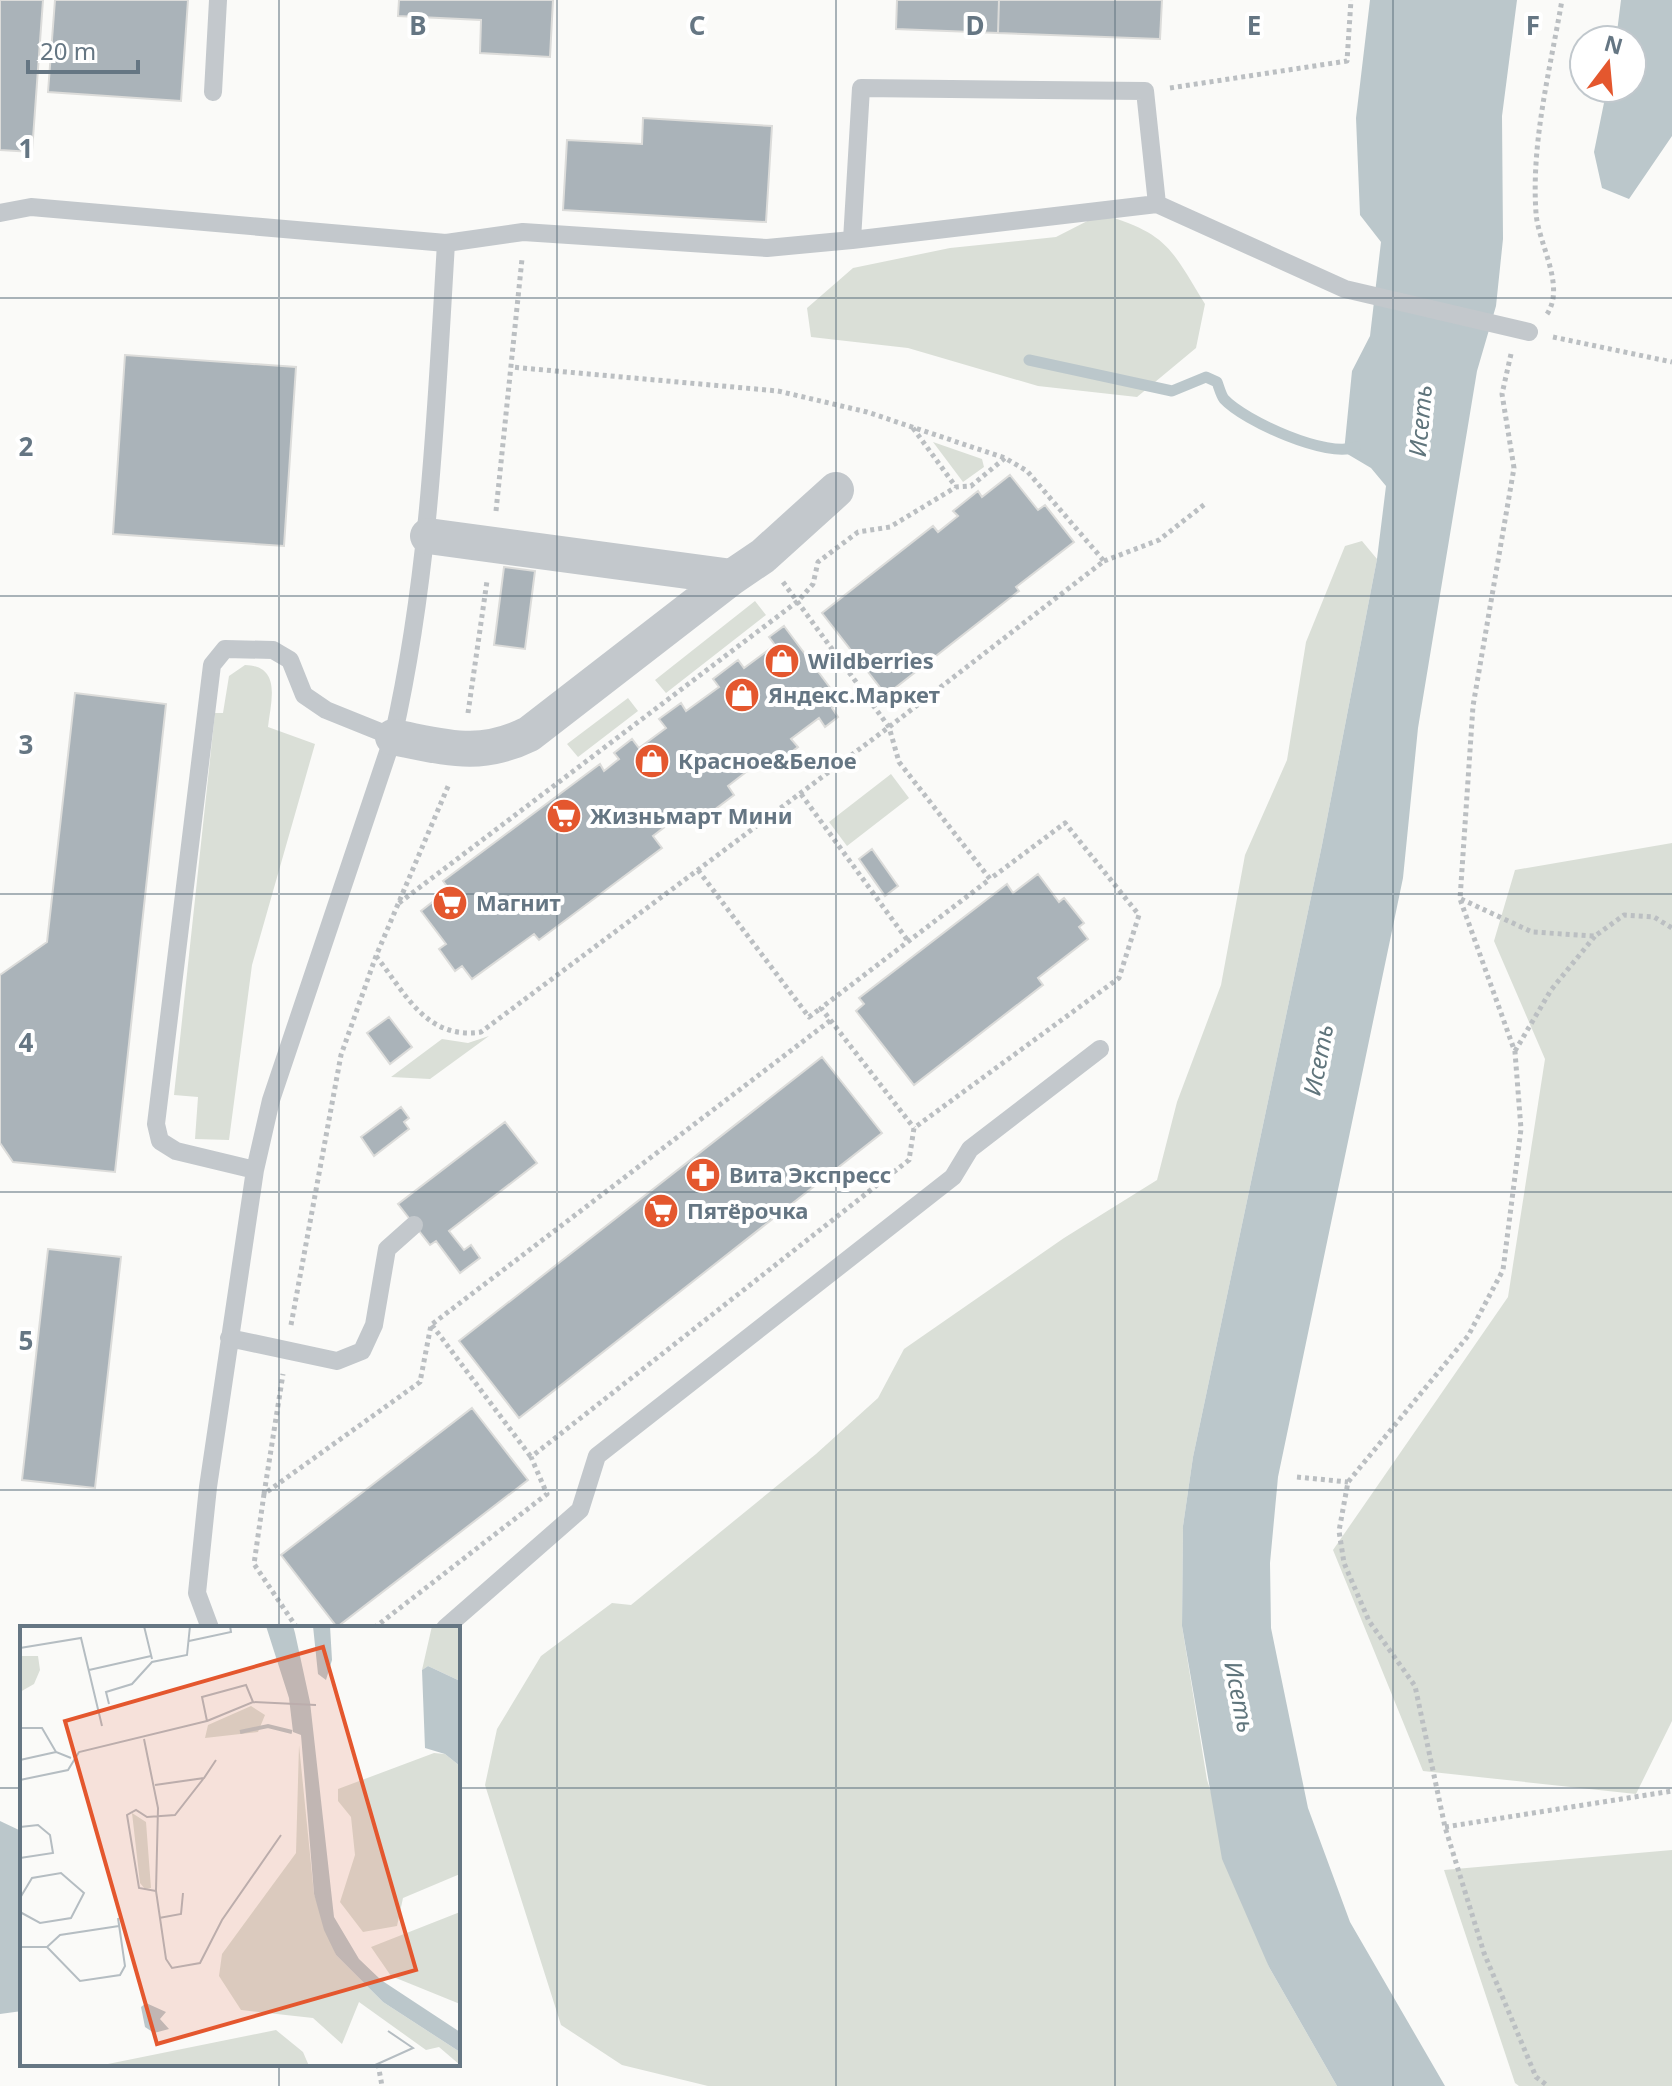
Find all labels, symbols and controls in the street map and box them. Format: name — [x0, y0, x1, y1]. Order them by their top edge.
text: B — [409, 7, 427, 43]
text: C — [689, 7, 705, 43]
text: D — [965, 7, 985, 43]
text: E — [1247, 7, 1261, 43]
text: F — [1526, 7, 1540, 43]
scale bar — [28, 24, 138, 74]
north arrow — [1568, 24, 1648, 104]
text: N — [1601, 27, 1627, 61]
text: 20 m — [40, 34, 96, 67]
text: 1 — [19, 130, 33, 166]
water label: Исеть — [1400, 384, 1439, 458]
text: 2 — [19, 428, 34, 464]
shop icon: Wildberries — [763, 642, 801, 680]
place label: Wildberries — [808, 645, 934, 675]
shop icon: Яндекс.Маркет — [723, 676, 761, 714]
place label: Яндекс.Маркет — [768, 679, 940, 709]
text: 3 — [19, 726, 33, 762]
shop icon: Красное&Белое — [633, 742, 671, 780]
place label: Красное&Белое — [678, 745, 857, 775]
supermarket icon: Жизньмарт Мини — [545, 797, 583, 835]
place label: Жизньмарт Мини — [590, 800, 792, 830]
supermarket icon: Магнит — [431, 884, 469, 922]
place label: Магнит — [476, 887, 561, 917]
water label: Исеть — [1294, 1021, 1341, 1098]
text: 4 — [19, 1024, 34, 1060]
pharmacy icon: Вита Экспресс — [684, 1156, 722, 1194]
place label: Вита Экспресс — [729, 1159, 891, 1189]
supermarket icon: Пятёрочка — [642, 1192, 680, 1230]
place label: Пятёрочка — [687, 1195, 808, 1225]
text: 5 — [19, 1322, 33, 1358]
inset map — [20, 1626, 460, 2066]
water label: Исеть — [1217, 1658, 1264, 1735]

